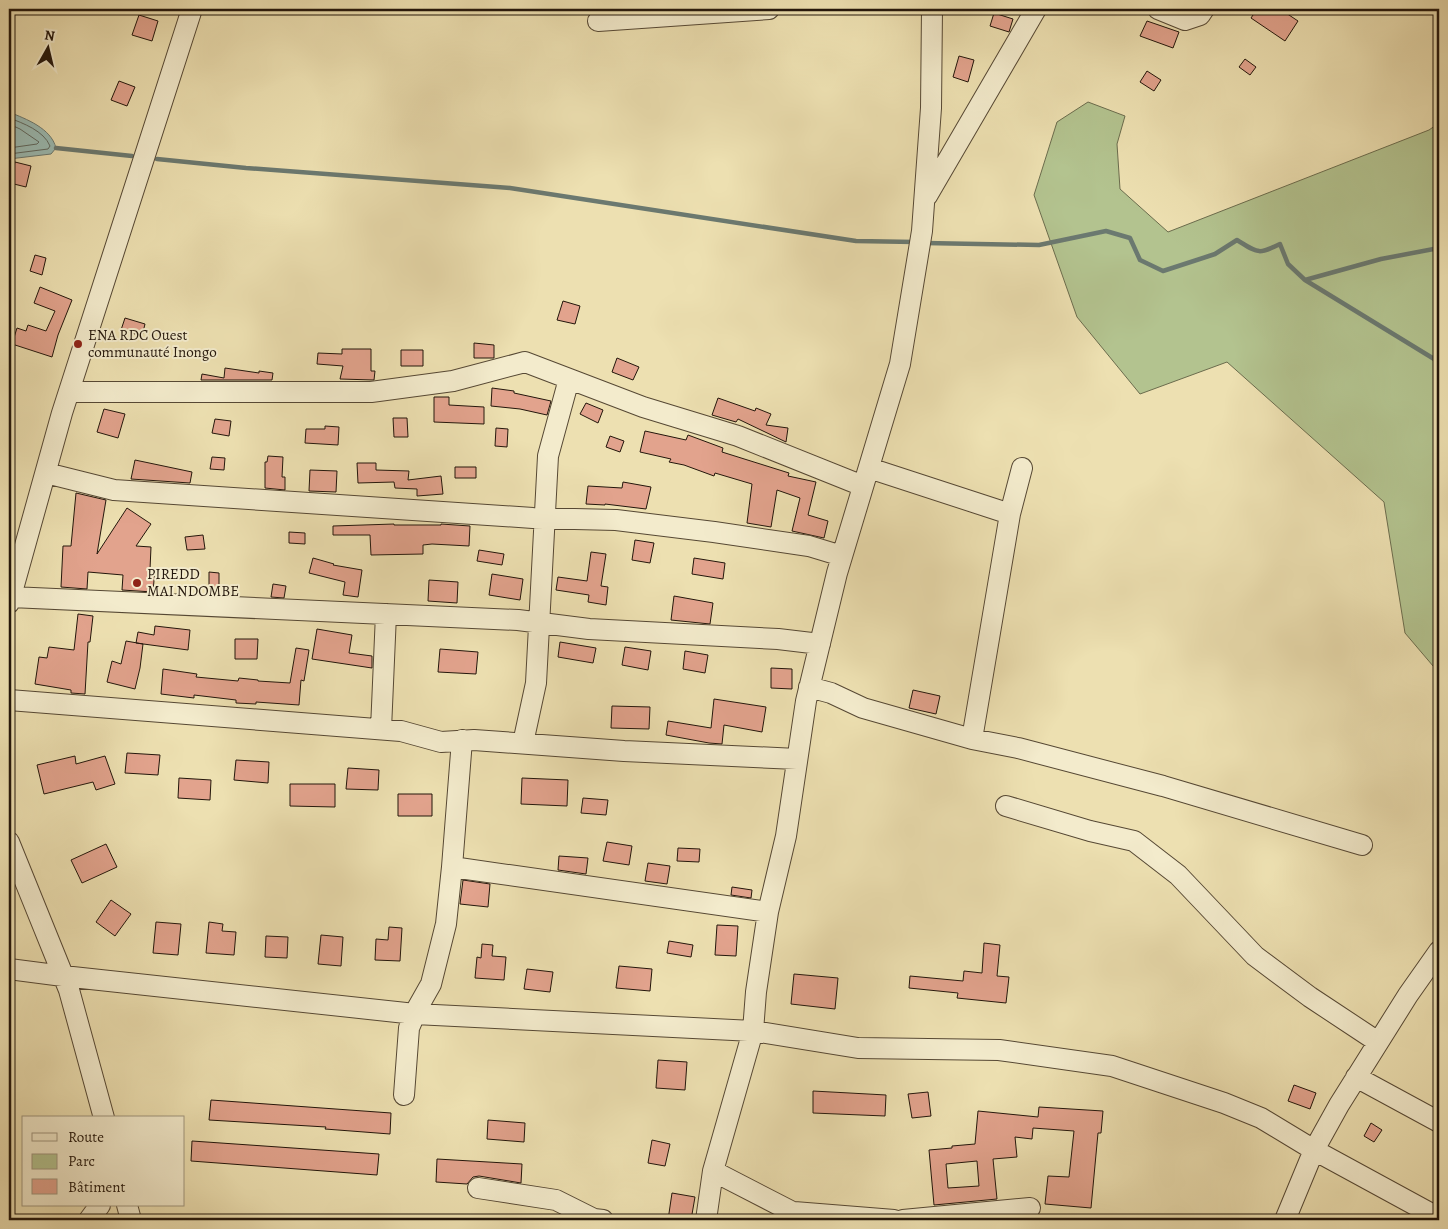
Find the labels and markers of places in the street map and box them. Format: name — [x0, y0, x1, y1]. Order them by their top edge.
place label: ENA RDC Ouest communauté Inongo — [88, 325, 217, 362]
marker: ENA RDC Ouest communauté Inongo — [72, 338, 84, 350]
place label: PIREDD MAI NDOMBE — [147, 564, 239, 601]
marker: PIREDD MAI NDOMBE — [131, 577, 143, 589]

